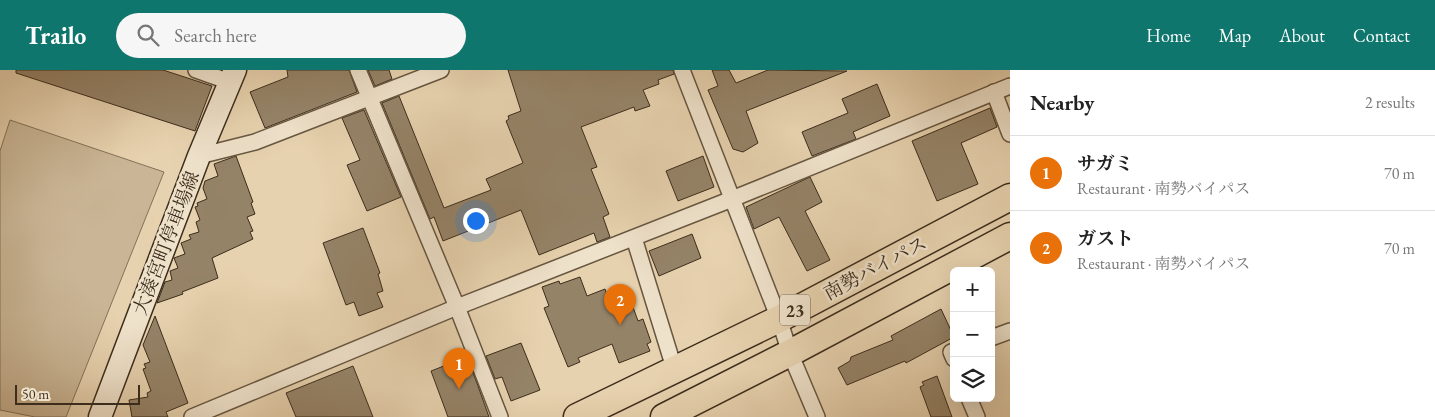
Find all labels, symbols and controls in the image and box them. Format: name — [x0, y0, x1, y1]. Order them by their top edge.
search box — [116, 13, 466, 58]
text: Trailo — [25, 20, 86, 51]
icon: search — [134, 21, 162, 49]
text: Search here — [174, 23, 257, 48]
text: Home — [1146, 24, 1191, 47]
text: Map — [1219, 24, 1251, 47]
text: About — [1279, 24, 1325, 47]
text: Contact — [1353, 24, 1410, 47]
text: Nearby — [1030, 89, 1094, 116]
text: 2 results — [1365, 92, 1415, 113]
text: サガミ — [1077, 151, 1134, 176]
text: 1 — [1042, 163, 1050, 184]
text: 70 m — [1384, 163, 1415, 184]
street label: 大湊宮町停車場線 — [127, 168, 205, 318]
text: Restaurant · 南勢バイパス — [1077, 178, 1250, 199]
your location — [463, 208, 489, 234]
text: ガスト — [1077, 226, 1134, 251]
street label: 南勢バイパス — [819, 230, 931, 306]
text: 2 — [1042, 238, 1050, 259]
text: 70 m — [1384, 238, 1415, 259]
text: Restaurant · 南勢バイパス — [1077, 253, 1250, 274]
map controls — [950, 267, 995, 402]
button: + — [950, 267, 995, 312]
pin: 2 — [604, 284, 636, 325]
road number: 23 — [780, 294, 810, 326]
button: − — [950, 312, 995, 357]
pin: 1 — [443, 348, 475, 389]
button: layers — [950, 357, 995, 402]
scale bar — [15, 382, 140, 405]
text: 50 m — [22, 385, 49, 403]

